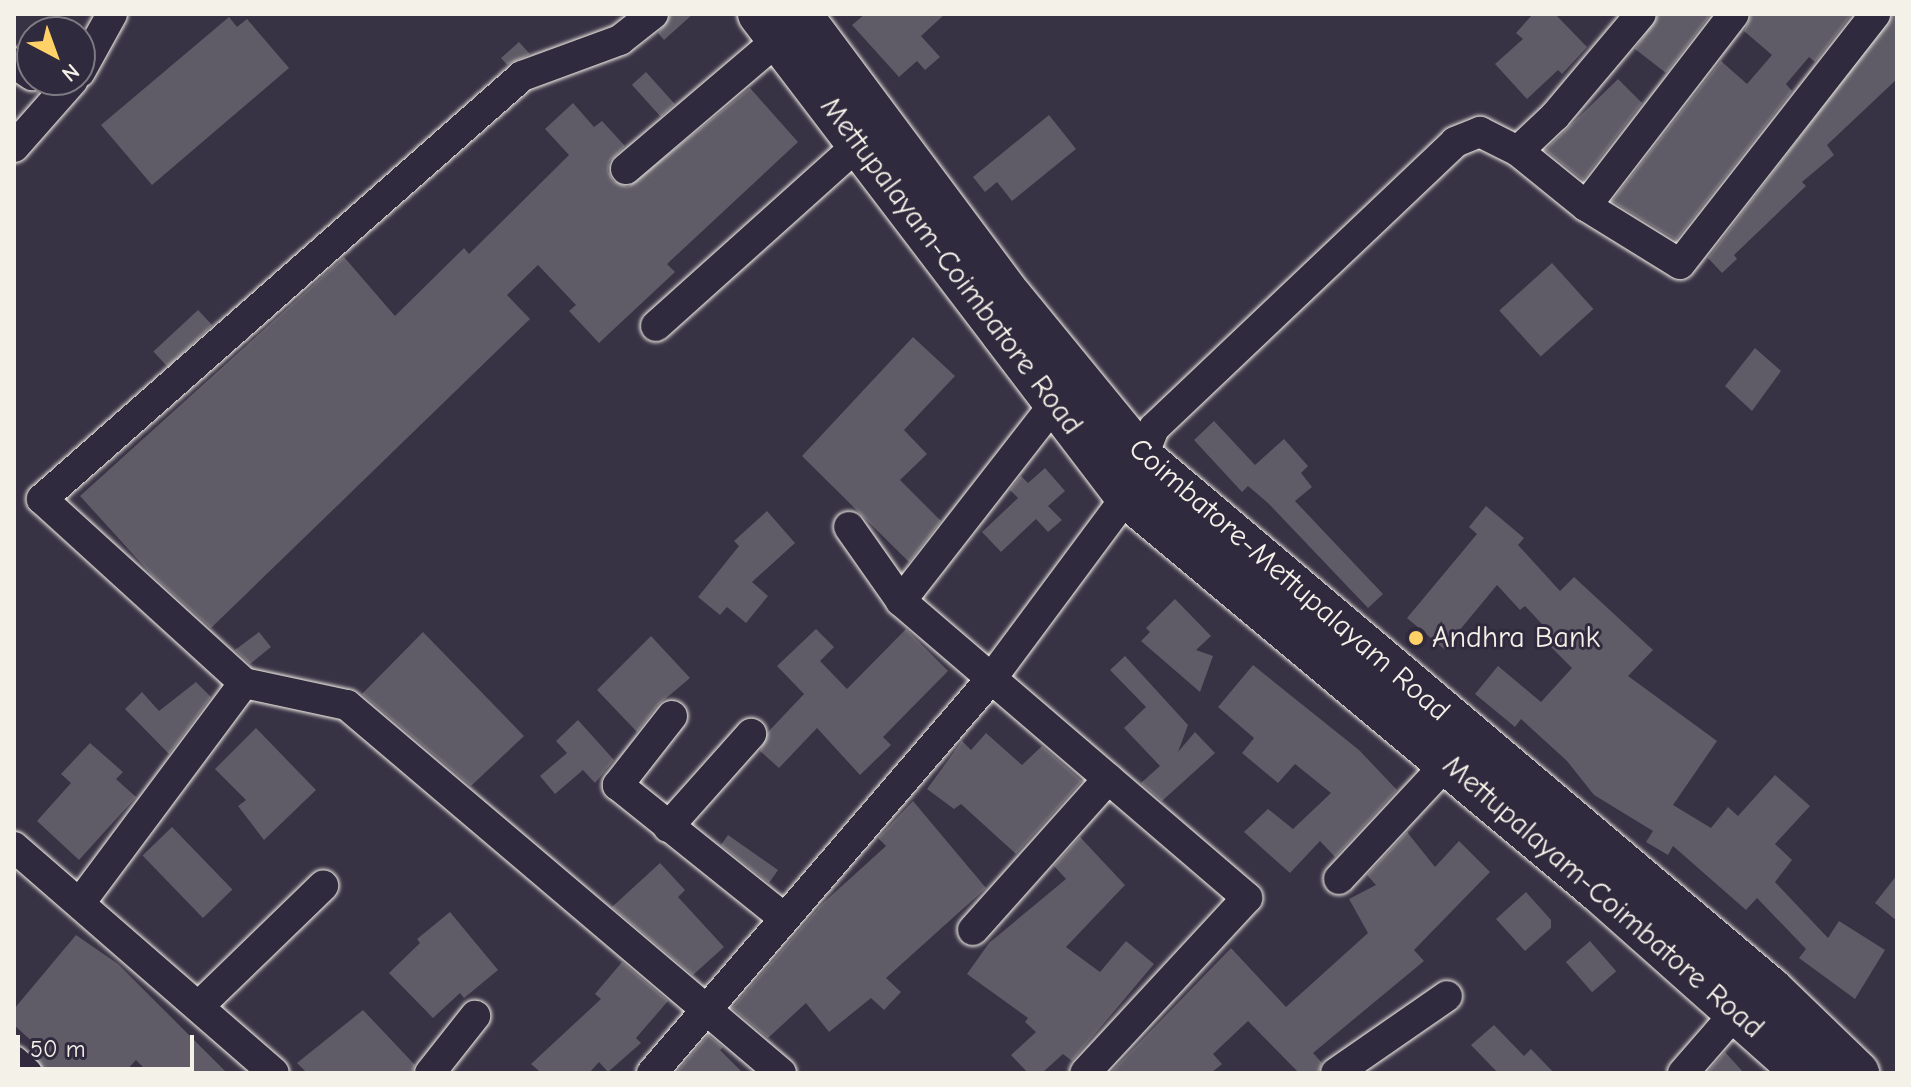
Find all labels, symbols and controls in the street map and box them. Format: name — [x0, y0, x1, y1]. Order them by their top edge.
north arrow — [16, 16, 96, 96]
text: N — [56, 58, 84, 87]
street label: Mettupalayam-Coimbatore Road — [812, 90, 1090, 442]
street label: Coimbatore-Mettupalayam Road — [1121, 431, 1457, 729]
place label: Andhra Bank — [1432, 620, 1600, 656]
marker: Andhra Bank — [1407, 629, 1425, 647]
street label: Mettupalayam-Coimbatore Road — [1435, 748, 1771, 1046]
scale bar — [20, 1019, 198, 1069]
text: 50 m — [30, 1035, 86, 1063]

